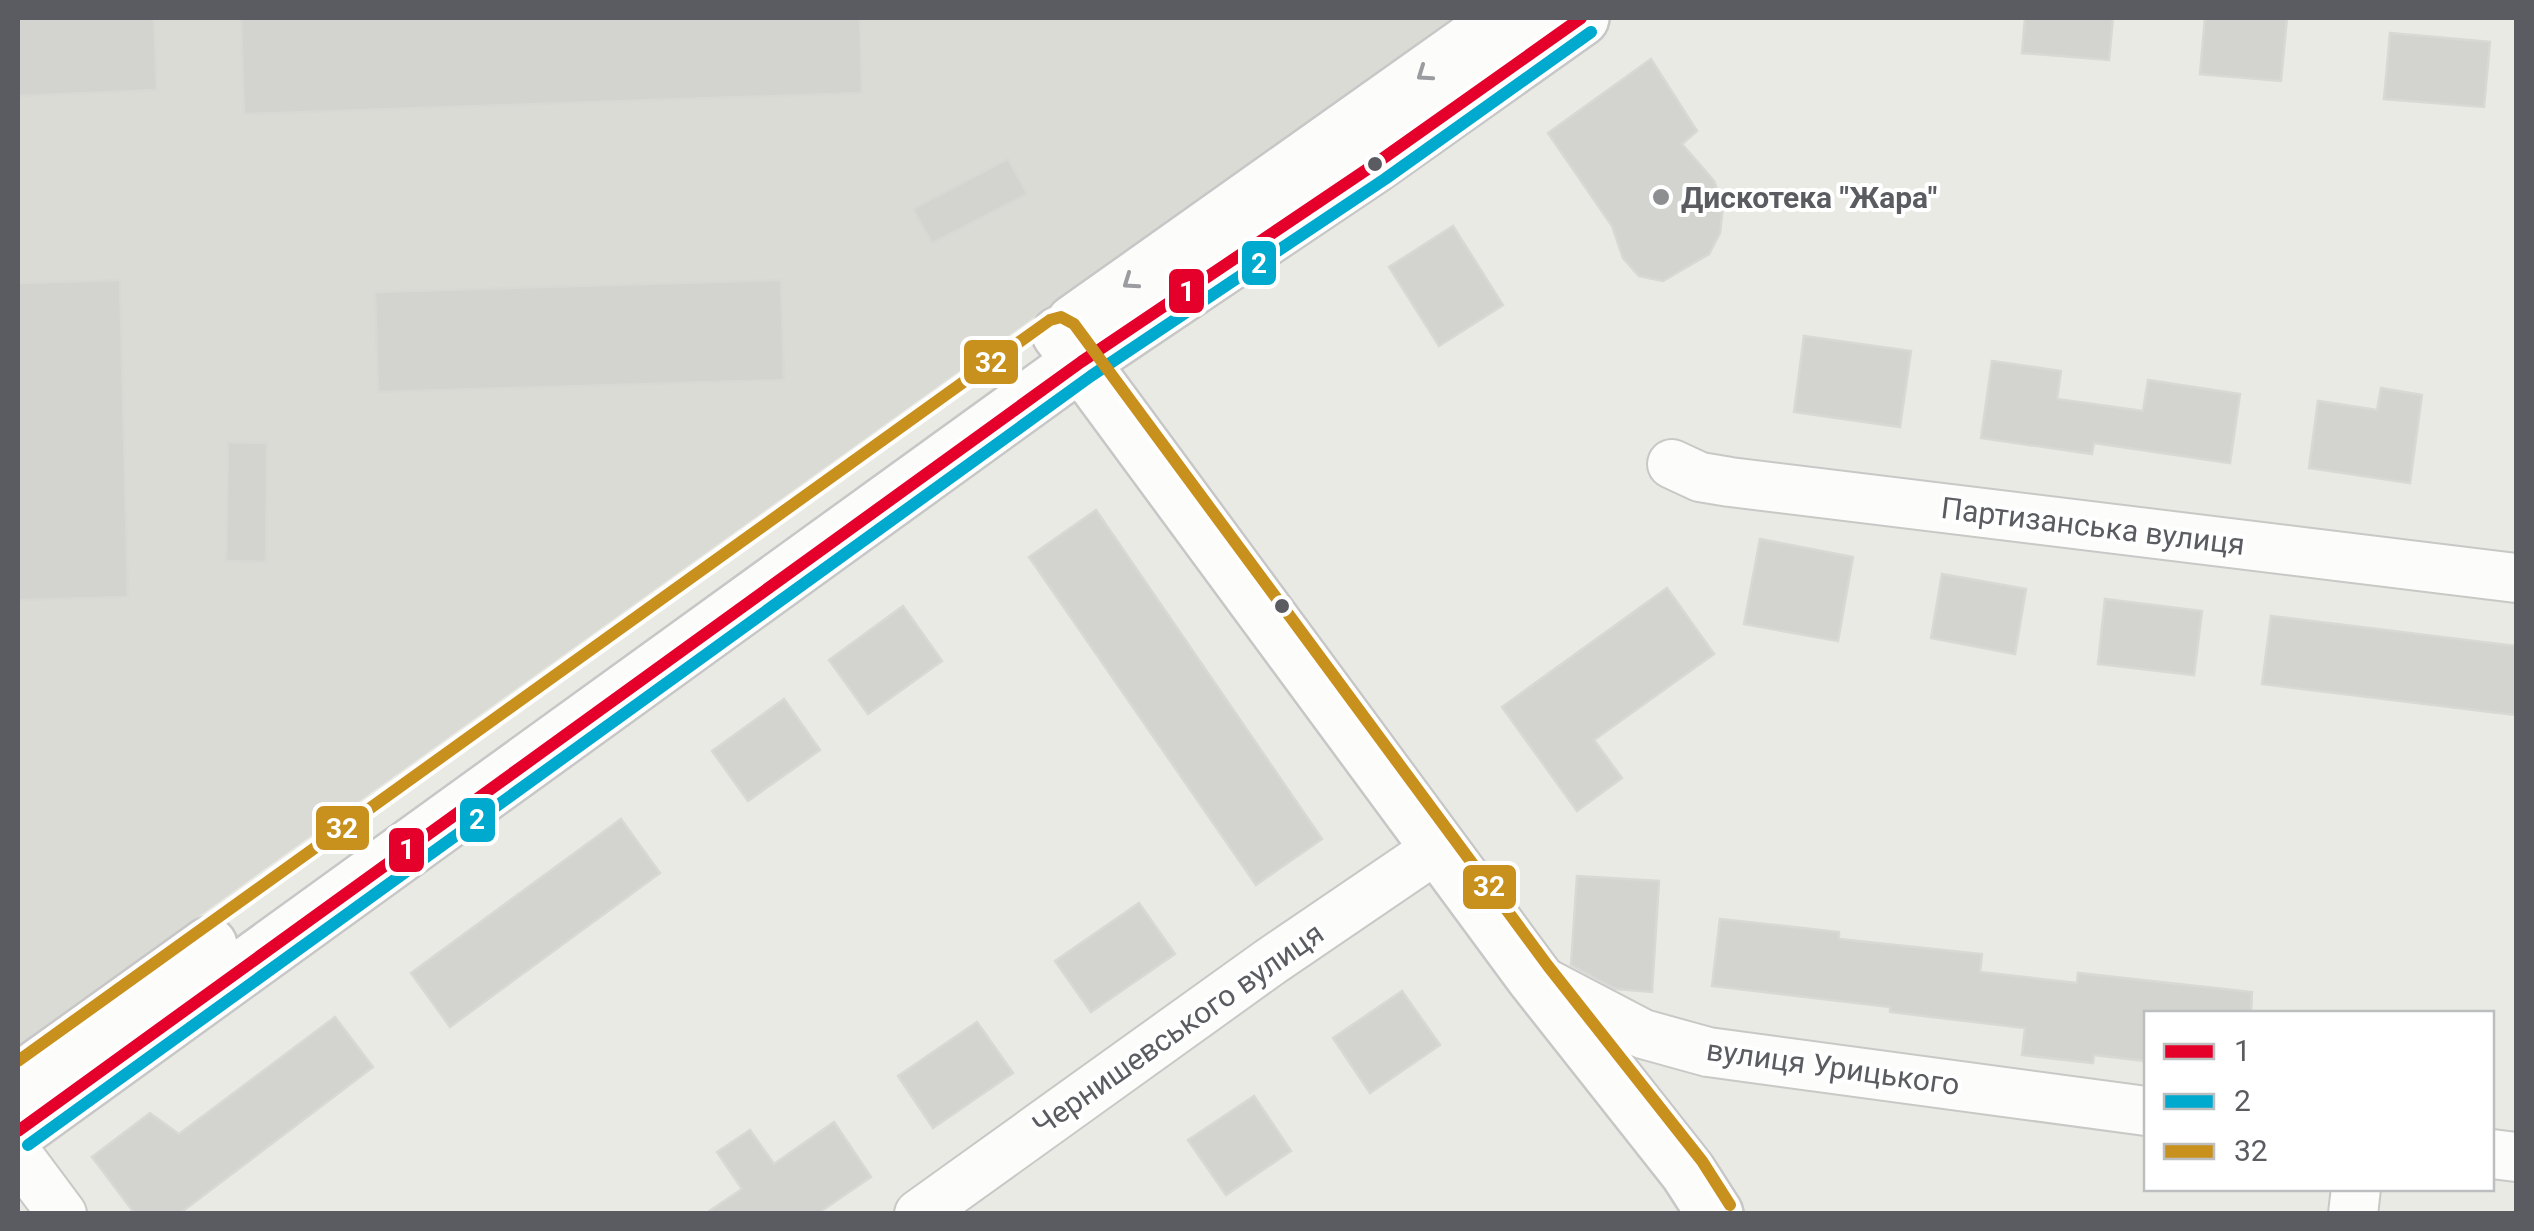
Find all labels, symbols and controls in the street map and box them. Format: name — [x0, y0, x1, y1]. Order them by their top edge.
one-way arrow — [1417, 62, 1435, 80]
unlabelled marker — [1365, 154, 1385, 174]
place label: Дискотека "Жара" — [1681, 180, 1937, 215]
marker: Дискотека "Жара" — [1650, 186, 1672, 208]
line badge: 2 — [1240, 239, 1278, 287]
text: 2 — [1251, 247, 1267, 280]
line badge: 1 — [1167, 267, 1206, 315]
one-way arrow — [1123, 270, 1142, 288]
text: 1 — [1179, 275, 1195, 308]
line badge: 32 — [962, 338, 1020, 386]
text: 32 — [975, 346, 1007, 379]
street label: Партизанська вулиця — [1939, 490, 2247, 562]
unlabelled marker — [1272, 596, 1292, 616]
line badge: 2 — [458, 796, 497, 844]
text: 2 — [469, 803, 485, 836]
line badge: 32 — [314, 804, 371, 852]
text: 32 — [326, 812, 358, 845]
line badge: 1 — [387, 826, 426, 874]
text: 1 — [399, 833, 415, 866]
line badge: 32 — [1461, 863, 1518, 911]
text: 32 — [1473, 870, 1505, 903]
street label: Чернишевського вулиця — [1026, 915, 1330, 1143]
legend — [2144, 1011, 2494, 1191]
street label: вулиця Урицького — [1704, 1032, 1962, 1102]
text: 1 — [2234, 1033, 2251, 1068]
text: 2 — [2234, 1083, 2251, 1118]
text: 32 — [2234, 1133, 2268, 1168]

